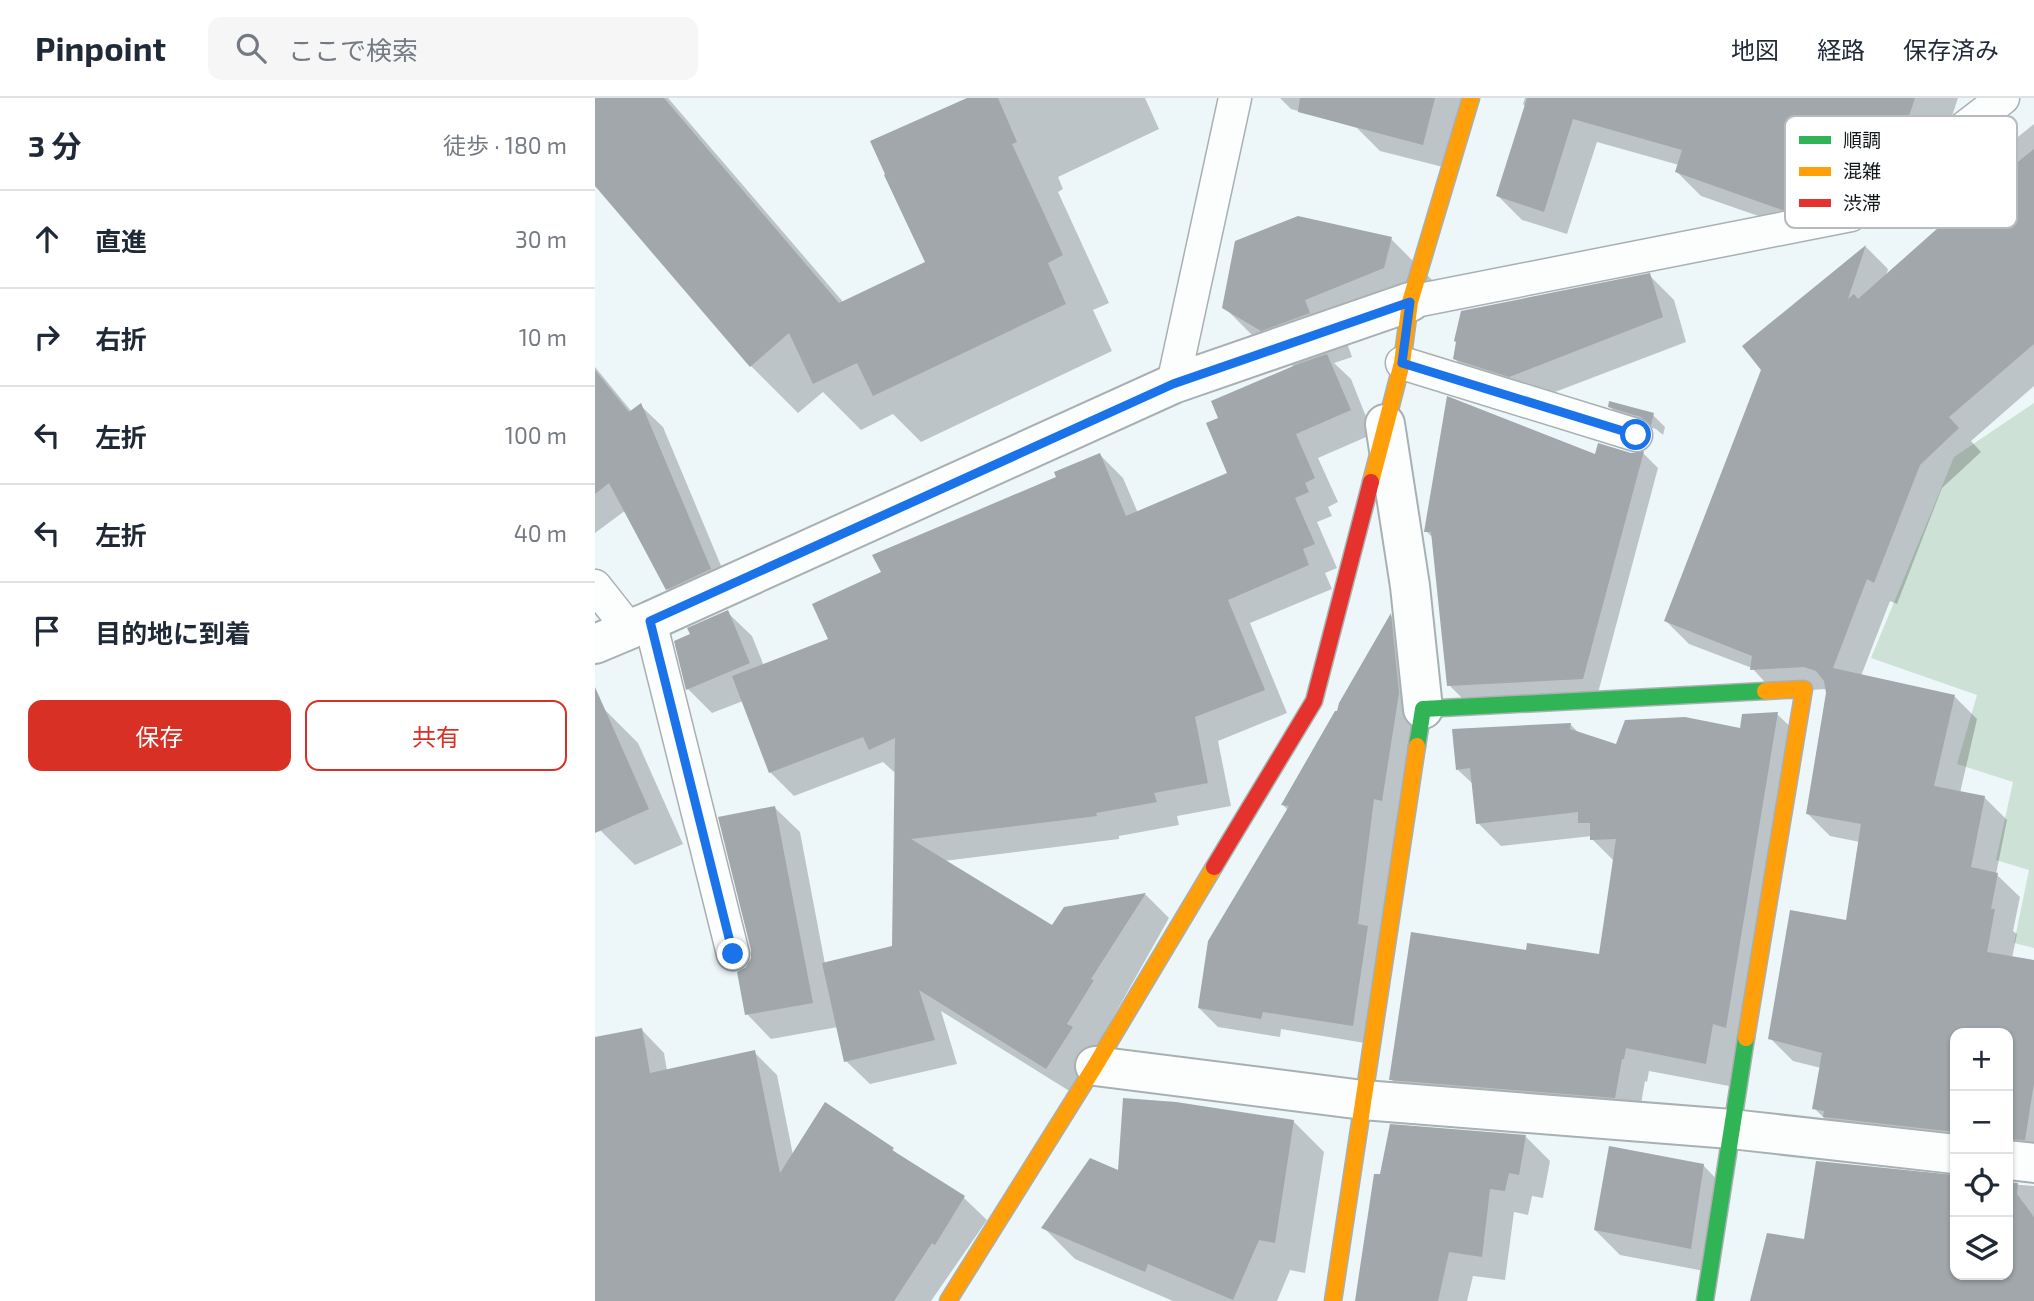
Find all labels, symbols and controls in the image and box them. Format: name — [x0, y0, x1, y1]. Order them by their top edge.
search box — [208, 17, 698, 80]
text: Pinpoint — [35, 28, 166, 68]
icon: search — [232, 29, 270, 67]
text: ここで検索 — [288, 34, 418, 65]
text: 地図 — [1731, 35, 1779, 64]
text: 経路 — [1817, 35, 1865, 64]
text: 保存済み — [1903, 35, 1999, 64]
legend — [1785, 116, 2017, 228]
text: 3 分 — [28, 127, 82, 163]
text: 順調 — [1843, 128, 1881, 151]
text: 徒歩 · 180 m — [443, 131, 567, 159]
text: 混雑 — [1843, 159, 1881, 182]
text: 渋滞 — [1843, 191, 1881, 214]
icon: ahead — [28, 220, 66, 258]
text: 直進 — [95, 225, 147, 256]
text: 30 m — [515, 225, 567, 253]
icon: right — [28, 318, 66, 356]
text: 右折 — [95, 323, 147, 354]
text: 10 m — [519, 323, 567, 351]
icon: left — [28, 416, 66, 454]
route start — [1620, 419, 1651, 450]
text: 左折 — [95, 421, 147, 452]
text: 100 m — [505, 421, 567, 449]
icon: left — [28, 514, 66, 552]
text: 左折 — [95, 519, 147, 550]
text: 40 m — [514, 519, 567, 547]
icon: arrive — [28, 612, 66, 650]
text: 目的地に到着 — [95, 617, 251, 648]
button: 保存 — [28, 700, 291, 771]
button: 共有 — [305, 700, 567, 771]
route end — [717, 938, 748, 969]
map controls — [1950, 1028, 2013, 1280]
button: + — [1950, 1028, 2013, 1091]
button: − — [1950, 1091, 2013, 1154]
button: locate — [1950, 1154, 2013, 1217]
button: layers — [1950, 1217, 2013, 1280]

